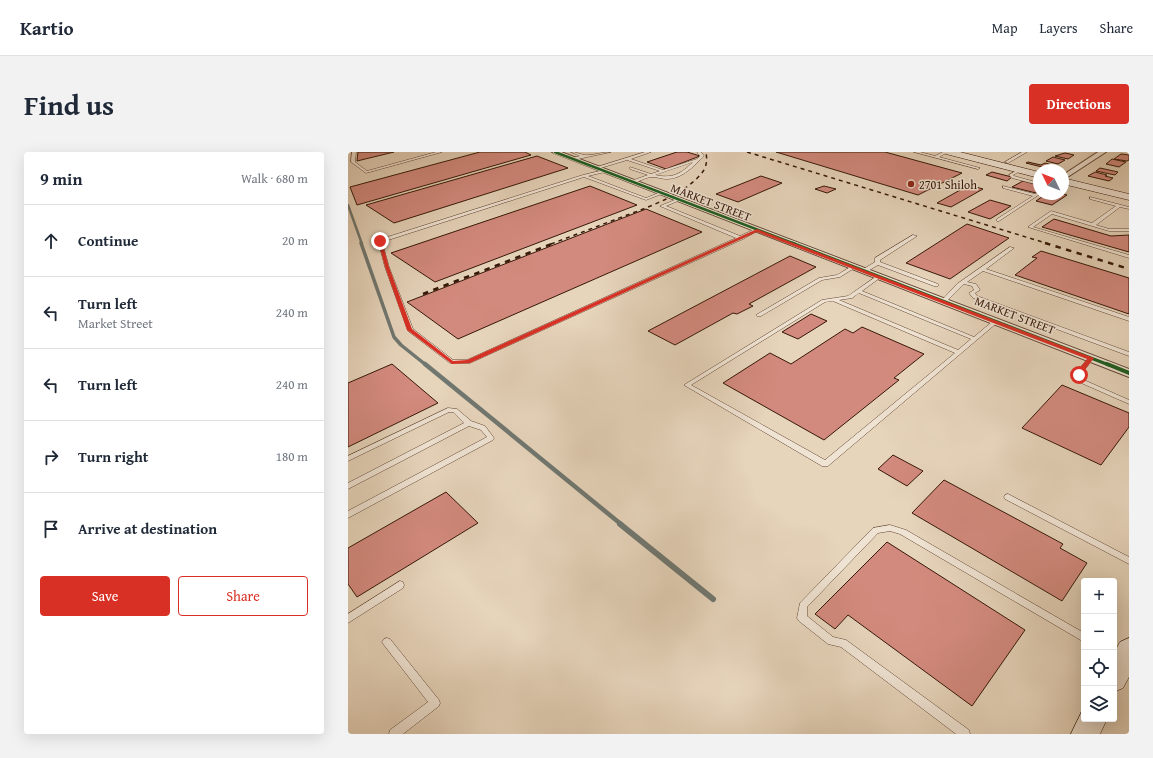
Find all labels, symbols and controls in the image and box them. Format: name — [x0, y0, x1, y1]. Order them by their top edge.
text: Kartio — [20, 14, 74, 42]
text: Map — [992, 18, 1018, 38]
text: Layers — [1040, 18, 1078, 38]
text: Share — [1100, 18, 1133, 38]
text: Find us — [24, 84, 114, 125]
button: Directions — [1029, 84, 1129, 124]
north arrow — [1033, 164, 1069, 200]
text: 9 min — [40, 166, 82, 191]
text: Walk · 680 m — [241, 169, 308, 188]
place label: 2701 Shiloh — [919, 176, 977, 193]
street label: MARKET STREET — [668, 179, 754, 225]
marker: 2701 Shiloh — [906, 179, 916, 189]
icon: ahead — [40, 230, 62, 252]
text: Continue — [78, 230, 139, 251]
text: 20 m — [282, 231, 308, 250]
route end — [371, 232, 389, 250]
street label: MARKET STREET — [972, 292, 1058, 338]
text: Turn left — [78, 293, 137, 314]
icon: left — [40, 302, 62, 324]
text: 240 m — [276, 303, 308, 322]
text: Market Street — [78, 314, 153, 333]
route start — [1070, 366, 1088, 384]
icon: left — [40, 374, 62, 396]
text: Turn left — [78, 374, 137, 395]
text: 240 m — [276, 375, 308, 394]
icon: right — [40, 446, 62, 468]
text: Turn right — [78, 446, 149, 467]
text: 180 m — [276, 447, 308, 466]
icon: arrive — [40, 518, 62, 540]
text: Arrive at destination — [78, 518, 217, 539]
button: Save — [40, 576, 170, 616]
button: Share — [178, 576, 308, 616]
map controls — [1081, 578, 1117, 722]
button: + — [1081, 578, 1117, 614]
button: − — [1081, 614, 1117, 650]
button: locate — [1081, 650, 1117, 686]
button: layers — [1081, 686, 1117, 722]

